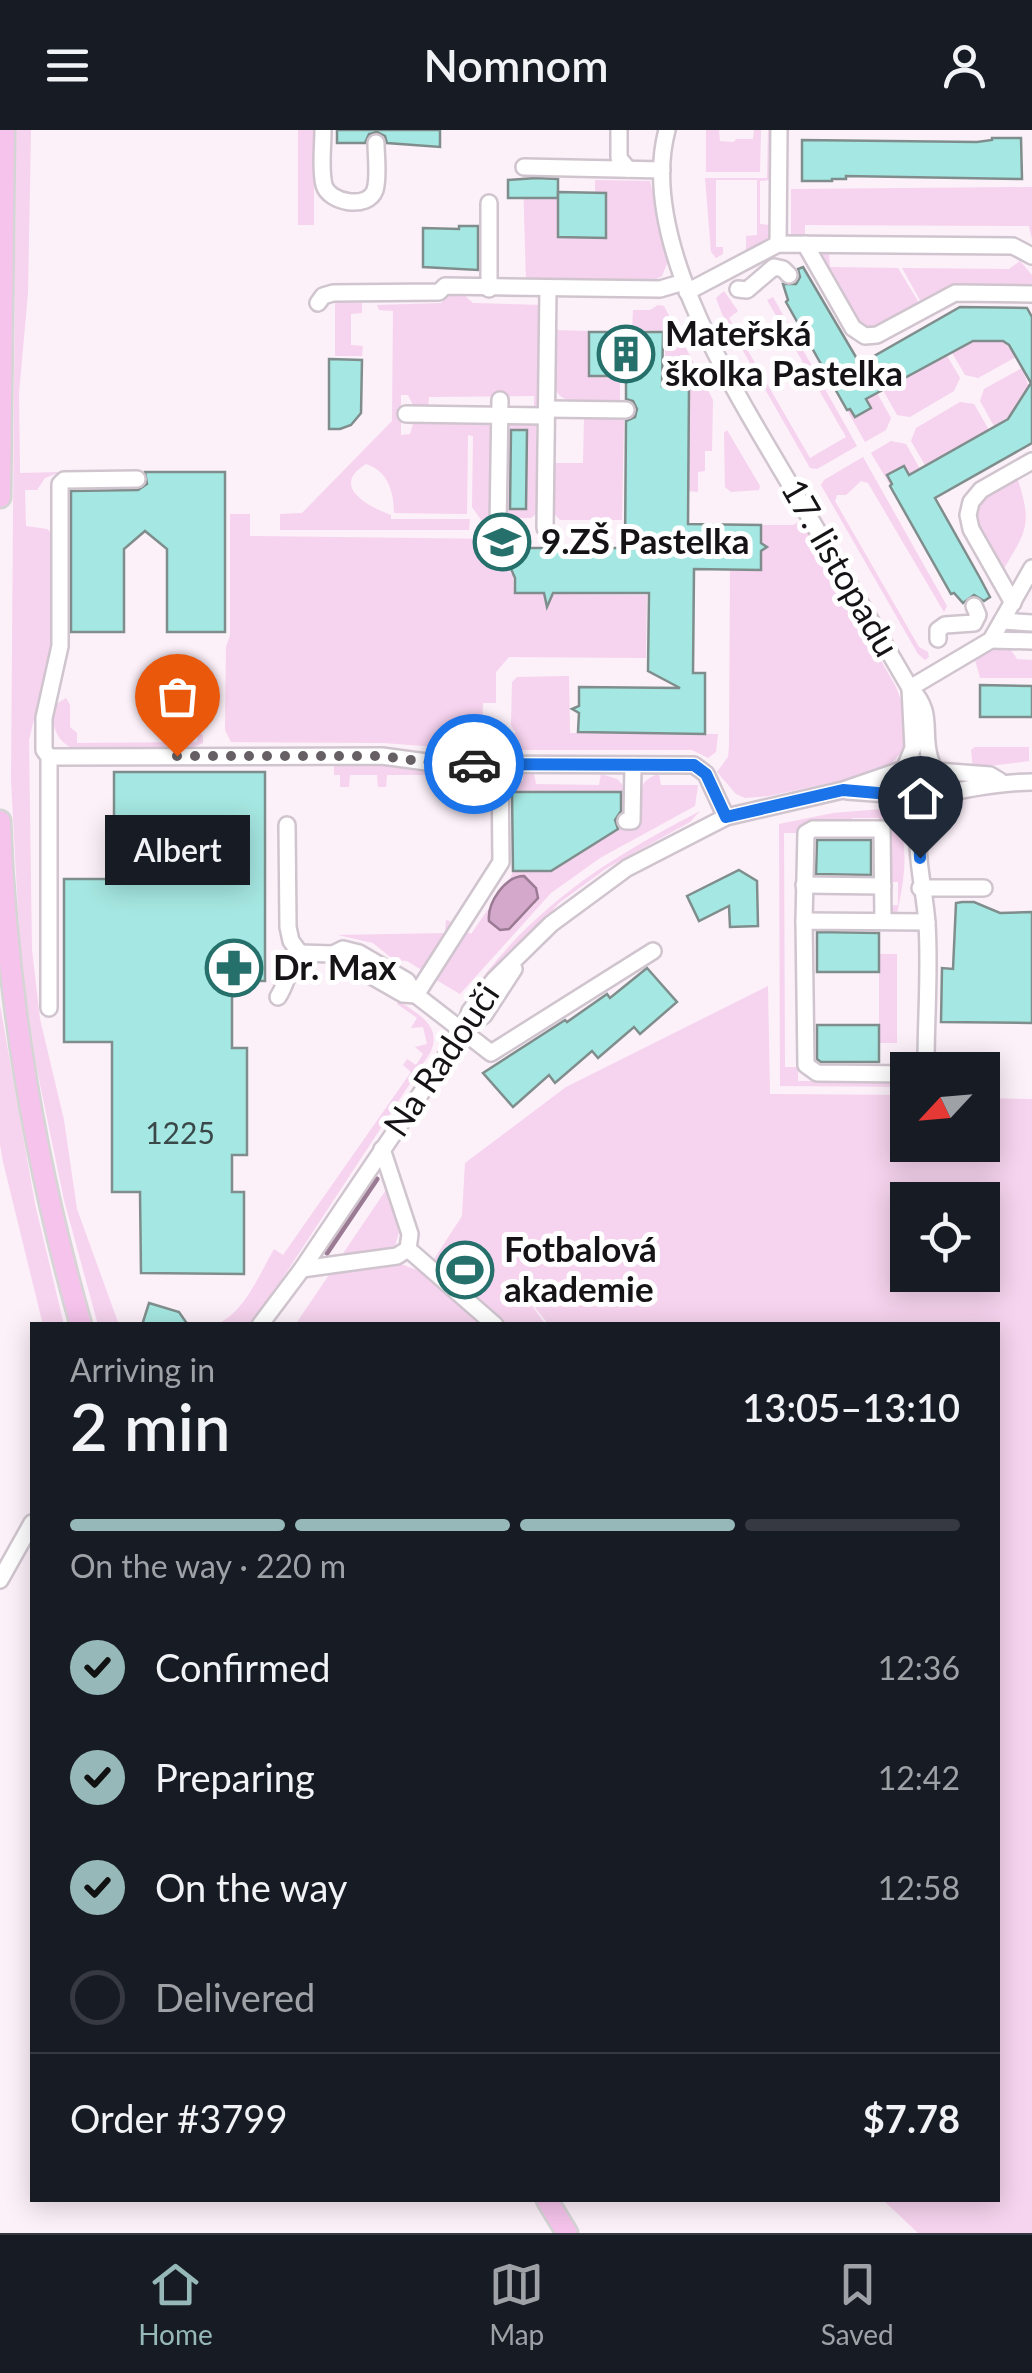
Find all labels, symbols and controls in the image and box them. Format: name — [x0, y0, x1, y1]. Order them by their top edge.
icon: menu — [40, 38, 95, 93]
text: Nomnom — [423, 38, 609, 92]
icon: person — [937, 38, 992, 93]
place label: Mateřská školka Pastelka — [665, 311, 903, 393]
building icon: Mateřská školka Pastelka — [596, 324, 656, 384]
street label: 17. listopadu — [774, 471, 909, 663]
school or university icon: 9.ZŠ Pastelka — [472, 512, 532, 572]
place label: 9.ZŠ Pastelka — [541, 519, 750, 561]
pin — [135, 654, 220, 757]
icon: bag — [150, 669, 205, 724]
courier — [424, 714, 524, 814]
icon: car — [447, 737, 502, 792]
pin — [878, 756, 963, 859]
icon: home — [893, 771, 948, 826]
callout: Albert — [104, 816, 250, 886]
text: Albert — [133, 830, 222, 869]
pharmacy icon: Dr. Max — [204, 938, 264, 998]
place label: Dr. Max — [273, 945, 397, 987]
street label: Na Radouči — [374, 974, 507, 1143]
north arrow — [890, 1052, 1000, 1162]
map controls — [890, 1052, 1000, 1292]
house number: 1225 — [145, 1114, 215, 1150]
button: locate — [890, 1182, 1000, 1292]
place label: Fotbalová akademie — [504, 1227, 657, 1309]
sports icon: Fotbalová akademie — [435, 1240, 495, 1300]
text: Arriving in — [70, 1350, 215, 1389]
text: 13:05–13:10 — [742, 1384, 960, 1430]
text: 2 min — [70, 1387, 230, 1465]
text: On the way · 220 m — [70, 1546, 346, 1585]
icon: check — [70, 1640, 125, 1695]
text: Confirmed — [155, 1644, 331, 1690]
text: 12:36 — [878, 1648, 960, 1687]
icon: check — [70, 1750, 125, 1805]
text: Preparing — [155, 1754, 315, 1800]
text: 12:42 — [878, 1758, 960, 1797]
icon: check — [70, 1860, 125, 1915]
text: On the way — [155, 1864, 347, 1910]
text: 12:58 — [878, 1868, 960, 1907]
text: Delivered — [155, 1974, 315, 2020]
text: Order #3799 — [70, 2095, 287, 2141]
text: $7.78 — [863, 2095, 960, 2141]
tab: Home — [138, 2257, 213, 2351]
tab: Map — [489, 2257, 544, 2351]
tab: Saved — [821, 2257, 894, 2351]

